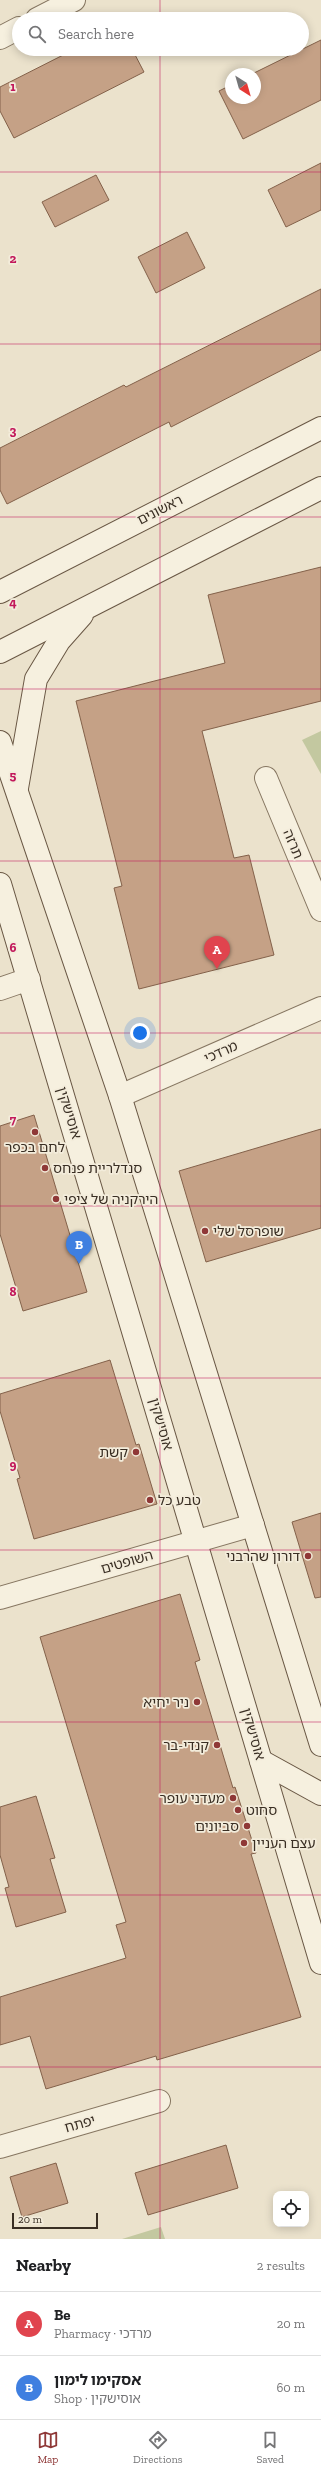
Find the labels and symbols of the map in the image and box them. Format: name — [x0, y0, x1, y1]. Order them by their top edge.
north arrow — [225, 68, 261, 104]
text: 1 — [10, 79, 16, 94]
text: 2 — [10, 251, 17, 266]
text: 3 — [10, 423, 17, 438]
street label: ראשונים — [134, 491, 186, 529]
text: 4 — [9, 595, 17, 610]
text: 5 — [10, 768, 17, 783]
street label: תרזה — [279, 827, 307, 861]
pin: A — [204, 936, 230, 969]
text: 6 — [10, 940, 17, 955]
your location — [130, 1023, 150, 1043]
street label: מרדכי — [202, 1037, 240, 1067]
street label: אוסישקין — [53, 1085, 85, 1141]
text: 7 — [10, 1112, 17, 1127]
marker: לחם בכפר — [30, 1127, 40, 1137]
place label: לחם בכפר — [5, 1139, 65, 1156]
place label: סנדלריית פנחס — [53, 1160, 142, 1177]
marker: סנדלריית פנחס — [40, 1163, 50, 1173]
place label: הירקניה של ציפי — [64, 1191, 158, 1208]
marker: הירקניה של ציפי — [51, 1194, 61, 1204]
place label: שופרסל שלי — [213, 1223, 284, 1240]
marker: שופרסל שלי — [200, 1226, 210, 1236]
pin: B — [66, 1231, 92, 1264]
text: 8 — [9, 1284, 17, 1299]
street label: אוסישקין — [145, 1396, 177, 1452]
place label: קשת — [99, 1444, 128, 1461]
marker: קשת — [131, 1447, 141, 1457]
text: 9 — [10, 1457, 17, 1472]
place label: טבע כל — [158, 1492, 201, 1509]
marker: טבע כל — [145, 1495, 155, 1505]
street label: השופטים — [99, 1546, 155, 1578]
place label: דורון שהרבני — [226, 1548, 300, 1565]
marker: דורון שהרבני — [303, 1551, 313, 1561]
place label: ניר יחיא — [143, 1694, 189, 1711]
marker: ניר יחיא — [192, 1697, 202, 1707]
street label: אוסישקין — [237, 1706, 269, 1762]
place label: קנדי-בר — [163, 1737, 209, 1754]
marker: קנדי-בר — [212, 1740, 222, 1750]
place label: מעדני עופר — [159, 1790, 225, 1807]
marker: מעדני עופר — [228, 1793, 238, 1803]
place label: סחוט — [246, 1802, 277, 1819]
marker: סחוט — [233, 1805, 243, 1815]
place label: סביונים — [195, 1818, 239, 1835]
marker: סביונים — [242, 1821, 252, 1831]
place label: עצם העניין — [252, 1835, 316, 1852]
marker: עצם העניין — [239, 1838, 249, 1848]
street label: יפתח — [63, 2112, 97, 2136]
scale bar — [12, 2211, 98, 2230]

